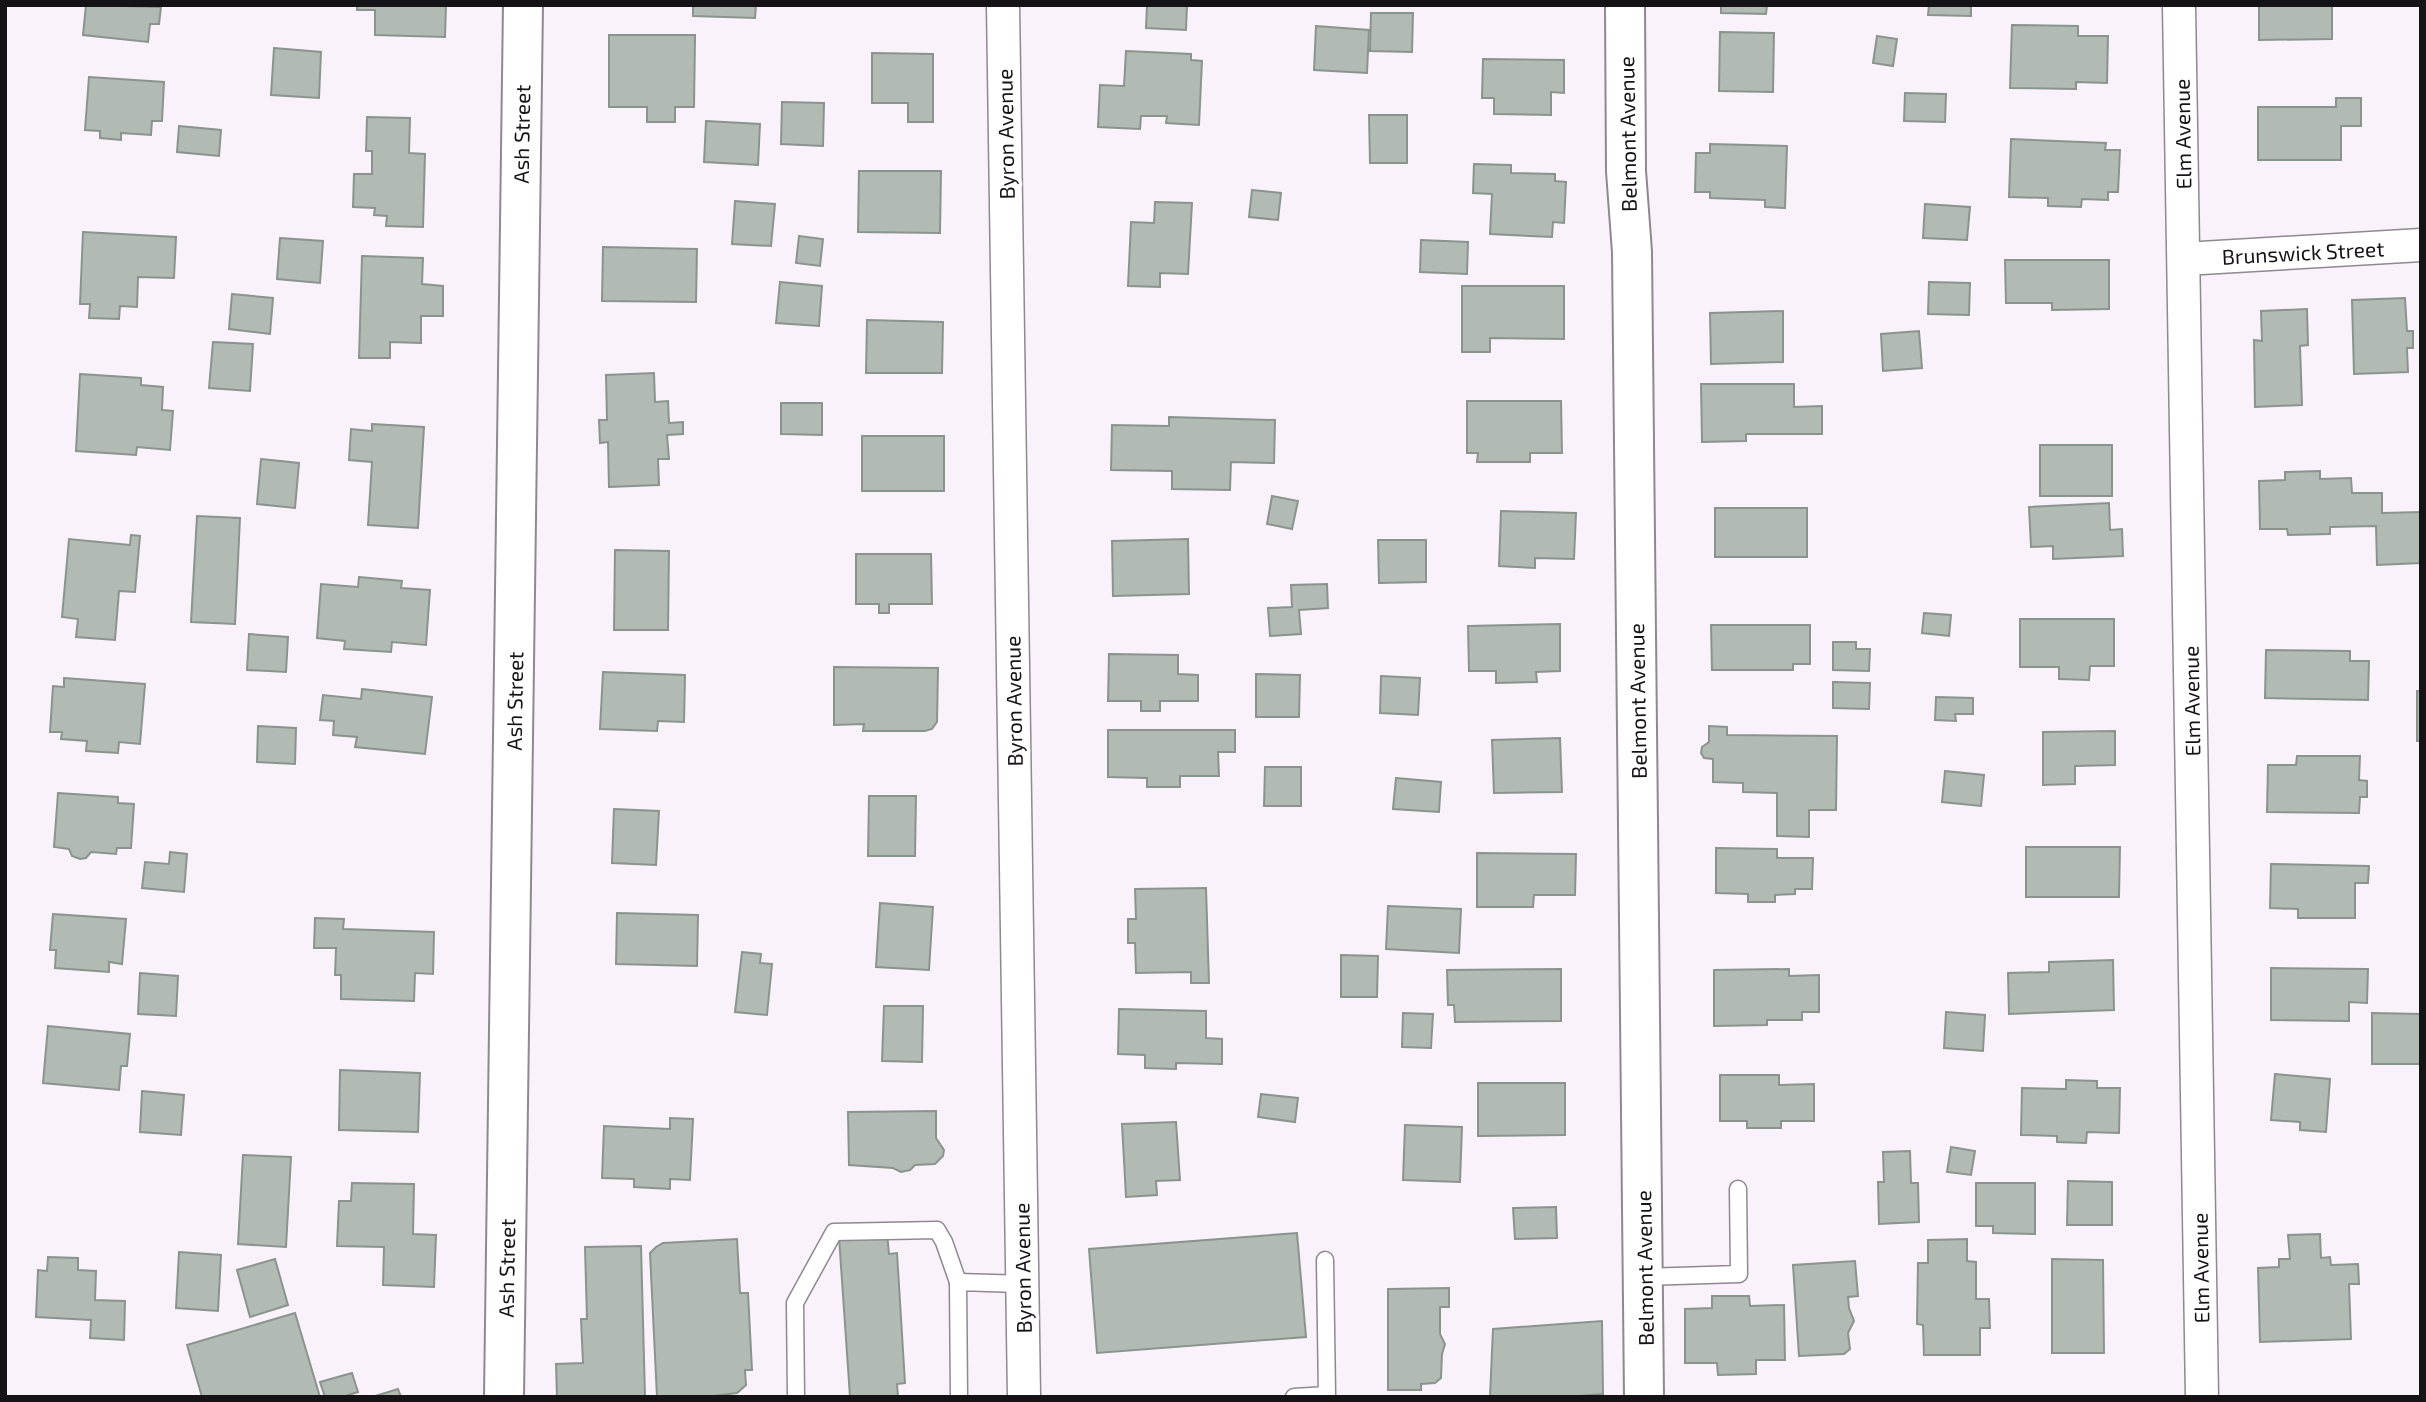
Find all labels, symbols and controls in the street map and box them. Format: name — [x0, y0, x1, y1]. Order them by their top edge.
street label: Belmont Avenue — [1613, 56, 1641, 212]
street label: Byron Avenue — [991, 68, 1019, 200]
street label: Elm Avenue — [2169, 78, 2195, 190]
street label: Ash Street — [508, 84, 534, 184]
street label: Brunswick Street — [2221, 235, 2385, 269]
street label: Belmont Avenue — [1623, 623, 1651, 779]
street label: Byron Avenue — [999, 635, 1027, 767]
street label: Elm Avenue — [2178, 645, 2204, 757]
street label: Ash Street — [501, 651, 527, 751]
street label: Belmont Avenue — [1630, 1190, 1658, 1346]
street label: Byron Avenue — [1008, 1202, 1036, 1334]
street label: Elm Avenue — [2187, 1212, 2213, 1324]
street label: Ash Street — [493, 1218, 519, 1318]

